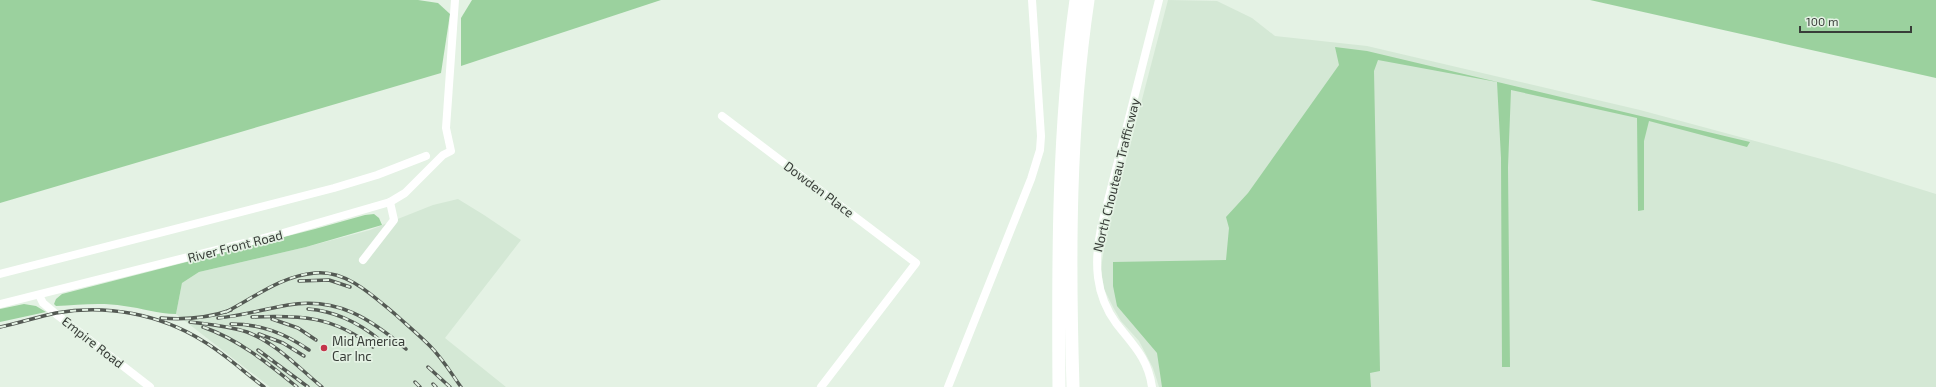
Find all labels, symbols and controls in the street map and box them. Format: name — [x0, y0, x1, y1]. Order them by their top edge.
scale bar — [1800, 8, 1911, 34]
text: 100 m — [1806, 14, 1838, 28]
street label: North Chouteau Trafficway — [1089, 96, 1143, 254]
street label: Dowden Place — [781, 158, 857, 221]
street label: River Front Road — [186, 226, 284, 266]
street label: Empire Road — [59, 313, 127, 371]
place label: Mid America Car Inc — [332, 333, 405, 364]
marker: Mid America Car Inc — [319, 343, 329, 353]

